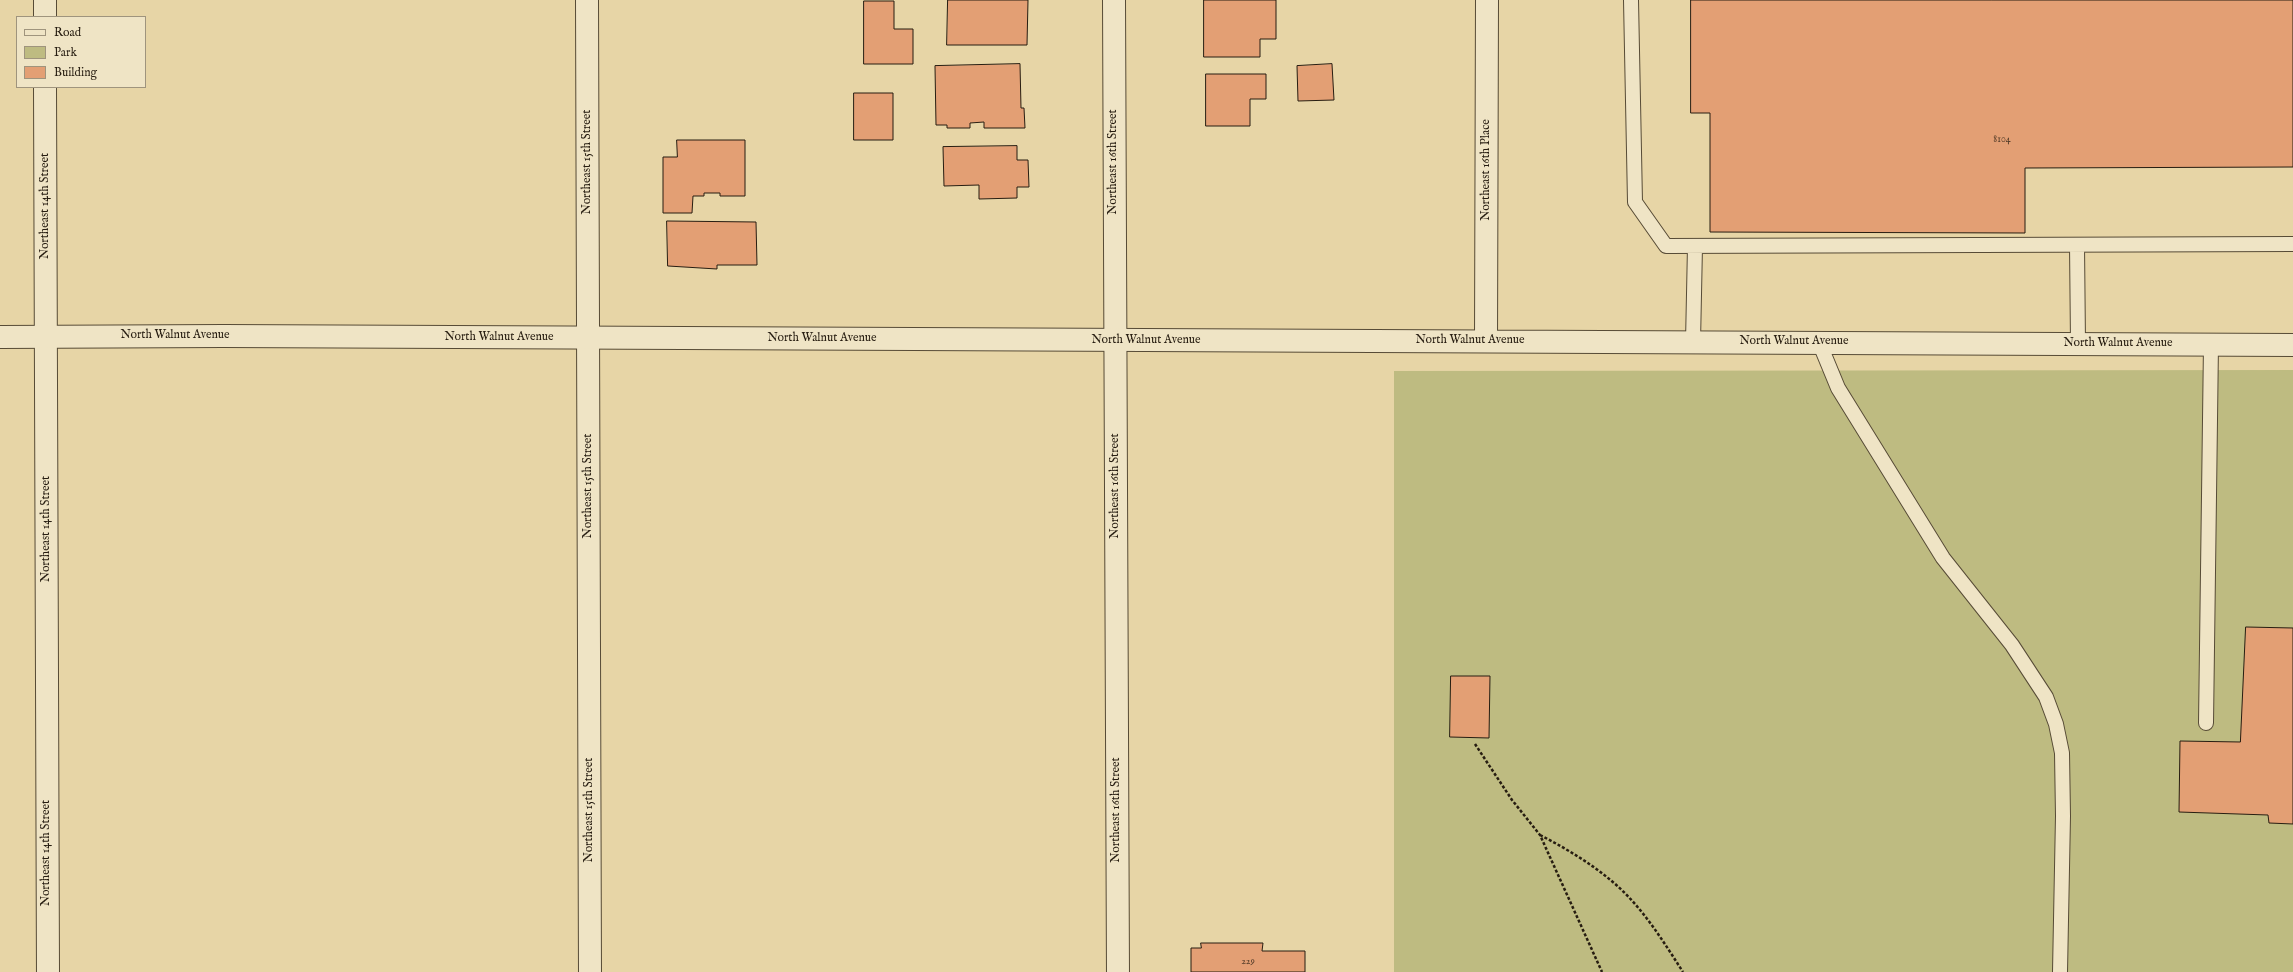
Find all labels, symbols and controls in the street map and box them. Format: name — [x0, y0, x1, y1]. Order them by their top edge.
legend — [16, 16, 146, 88]
text: Road — [54, 25, 81, 40]
text: Park — [54, 45, 77, 60]
text: Building — [54, 65, 97, 80]
street label: Northeast 16th Street — [1107, 109, 1121, 215]
street label: Northeast 15th Street — [581, 110, 595, 214]
street label: Northeast 16th Place — [1480, 119, 1494, 221]
house number: 8104 — [1993, 134, 2011, 146]
street label: Northeast 14th Street — [39, 153, 53, 259]
street label: North Walnut Avenue — [120, 329, 230, 343]
street label: North Walnut Avenue — [444, 331, 554, 345]
street label: North Walnut Avenue — [767, 332, 877, 346]
street label: North Walnut Avenue — [1091, 334, 1201, 348]
street label: North Walnut Avenue — [1415, 334, 1525, 348]
street label: North Walnut Avenue — [1739, 335, 1849, 349]
street label: North Walnut Avenue — [2063, 337, 2173, 351]
street label: Northeast 16th Street — [1109, 433, 1123, 539]
street label: Northeast 15th Street — [582, 434, 596, 538]
street label: Northeast 14th Street — [40, 476, 54, 582]
street label: Northeast 16th Street — [1110, 757, 1124, 863]
street label: Northeast 15th Street — [583, 758, 597, 862]
street label: Northeast 14th Street — [40, 800, 54, 906]
house number: 229 — [1241, 956, 1255, 968]

